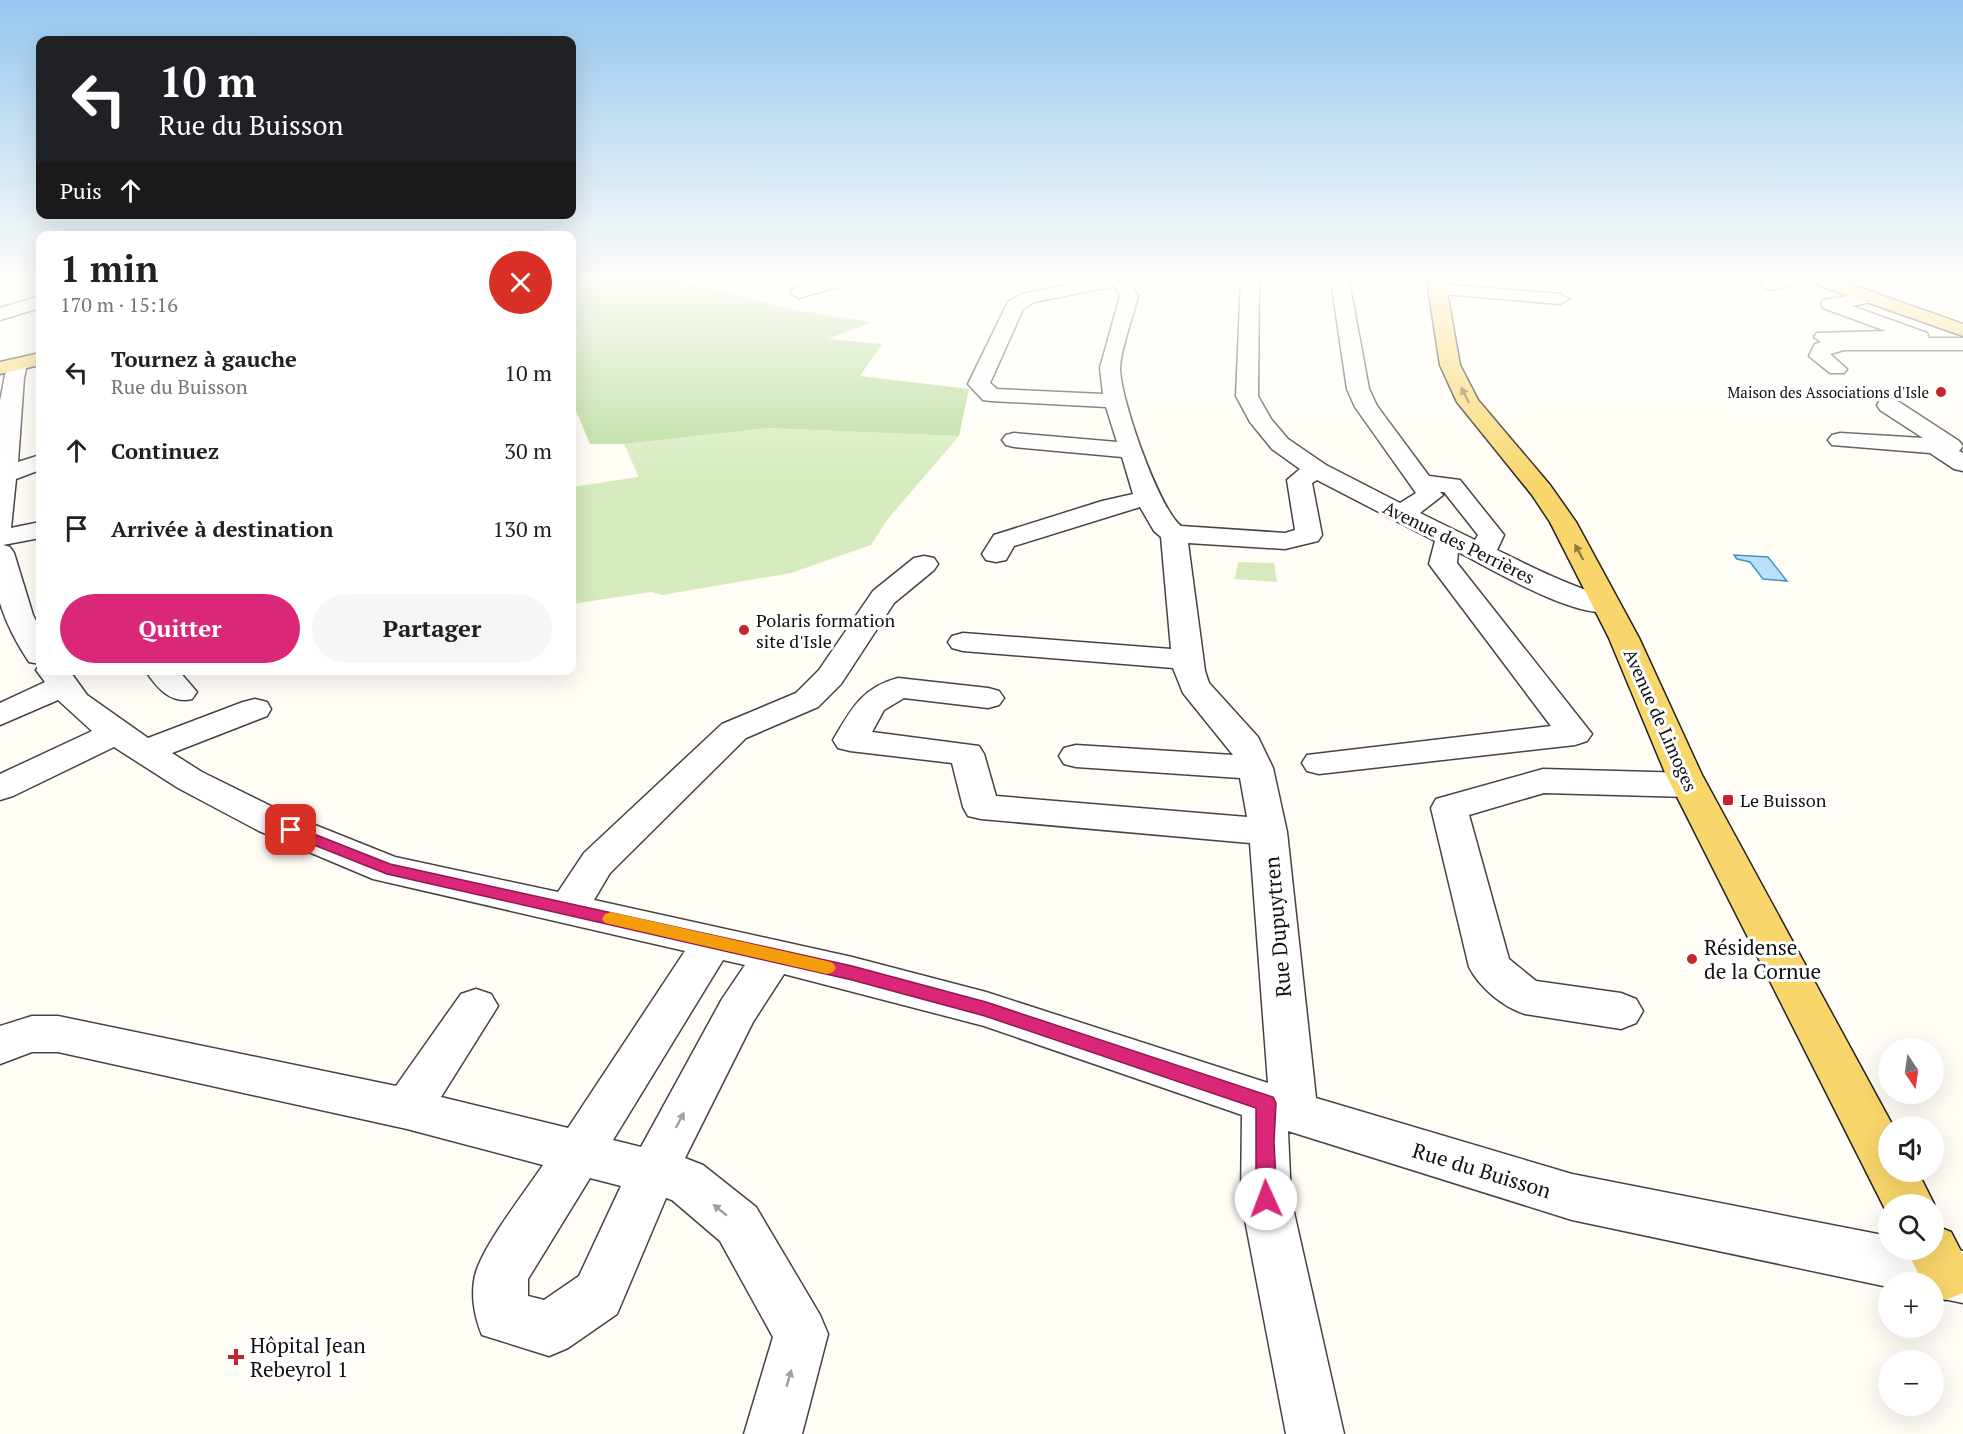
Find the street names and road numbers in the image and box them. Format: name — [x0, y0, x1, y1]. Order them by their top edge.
street label: Avenue des Perrières — [1379, 495, 1539, 589]
street label: Avenue de Limoges — [1619, 645, 1703, 795]
street label: Rue Dupuytren — [1257, 855, 1297, 999]
street label: Rue du Buisson — [1409, 1136, 1555, 1205]

